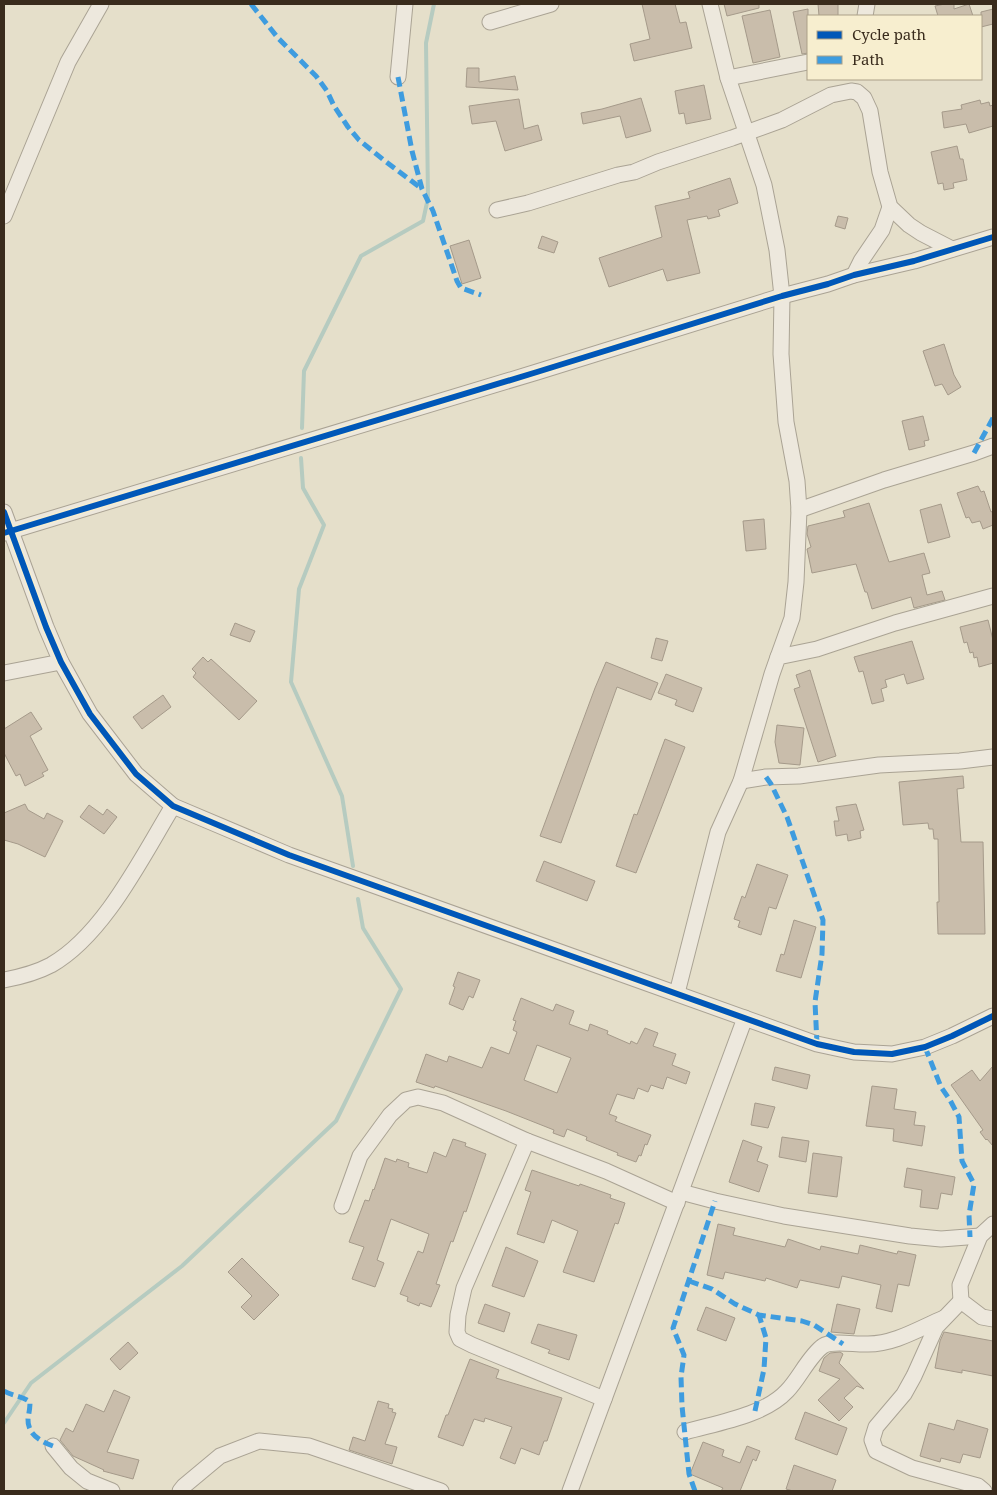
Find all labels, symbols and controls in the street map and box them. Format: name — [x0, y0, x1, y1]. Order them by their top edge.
legend — [807, 15, 982, 80]
text: Cycle path — [852, 24, 927, 44]
text: Path — [852, 49, 885, 69]

